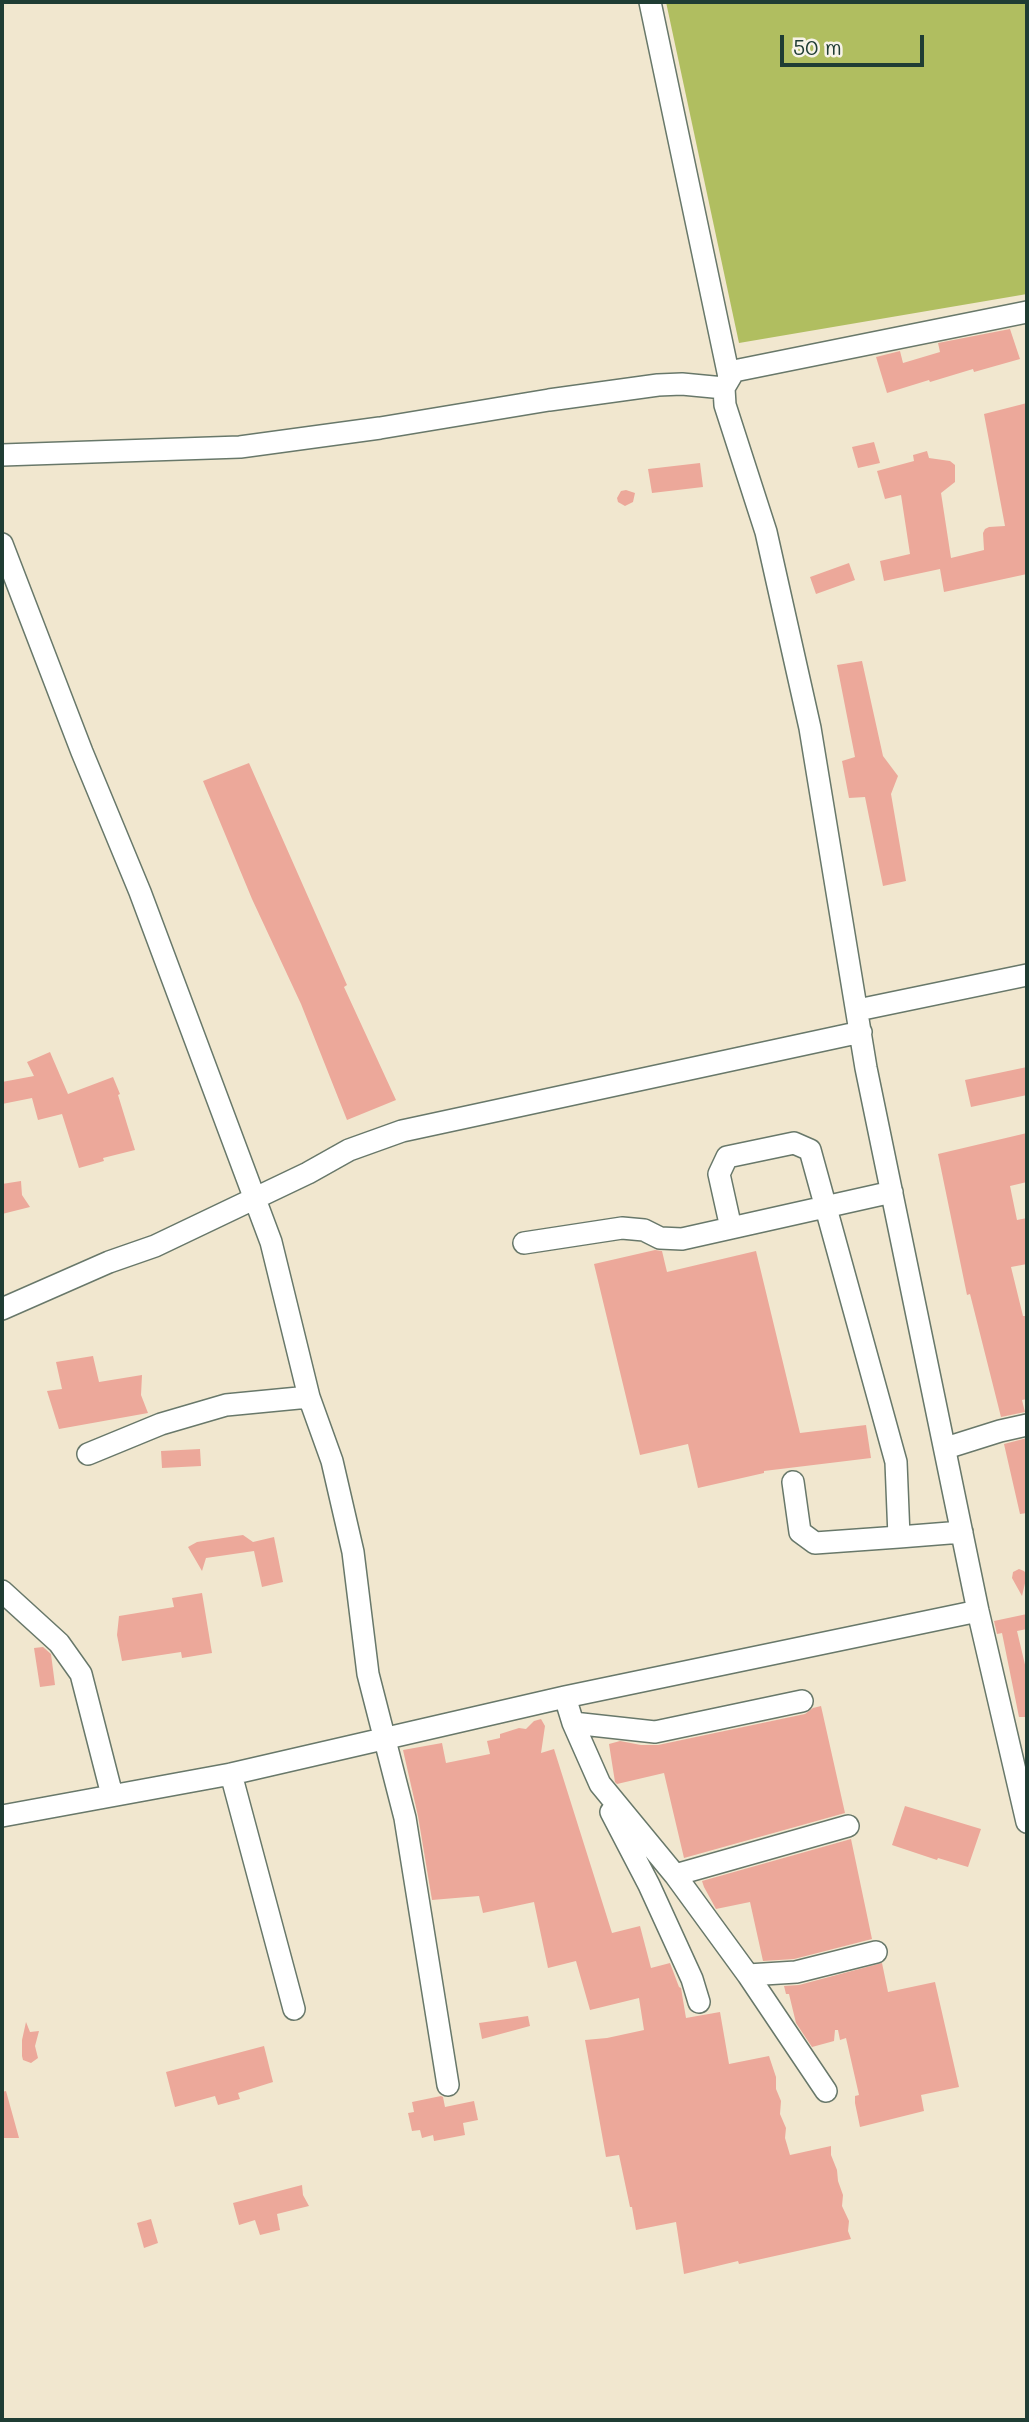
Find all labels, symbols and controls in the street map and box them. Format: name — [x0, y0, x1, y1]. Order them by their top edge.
scale bar — [784, 21, 928, 65]
text: 50 m — [793, 33, 842, 60]

